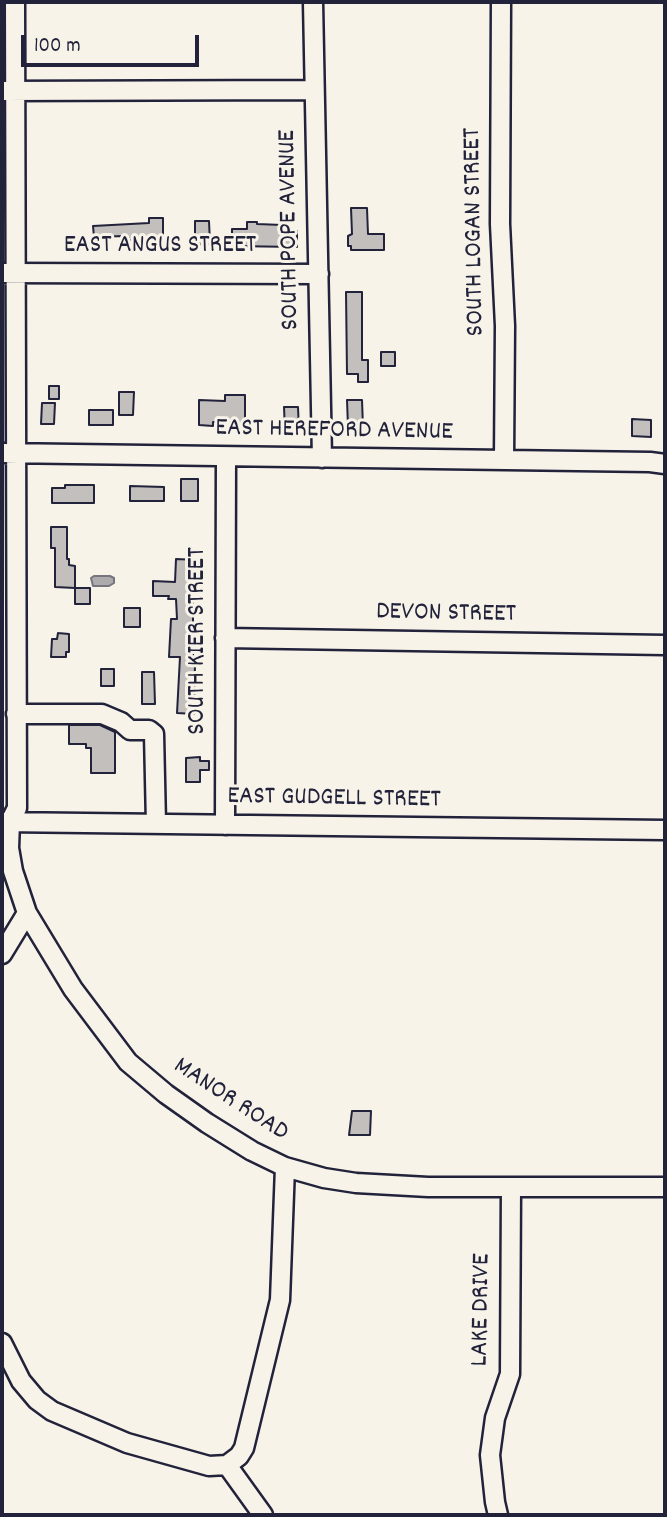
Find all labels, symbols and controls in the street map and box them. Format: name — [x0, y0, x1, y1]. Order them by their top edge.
scale bar — [24, 21, 203, 65]
text: 100 m — [34, 32, 81, 62]
street label: SOUTH LOGAN STREET — [459, 127, 493, 337]
street label: SOUTH POPE AVENUE — [274, 129, 308, 331]
street label: EAST ANGUS STREET — [64, 231, 256, 263]
street label: EAST HEREFORD AVENUE — [215, 414, 453, 450]
street label: SOUTH KIER STREET — [183, 547, 215, 735]
street label: DEVON STREET — [376, 598, 516, 632]
street label: EAST GUDGELL STREET — [227, 783, 441, 817]
street label: MANOR ROAD — [167, 1052, 293, 1150]
street label: LAKE DRIVE — [466, 1253, 500, 1367]

